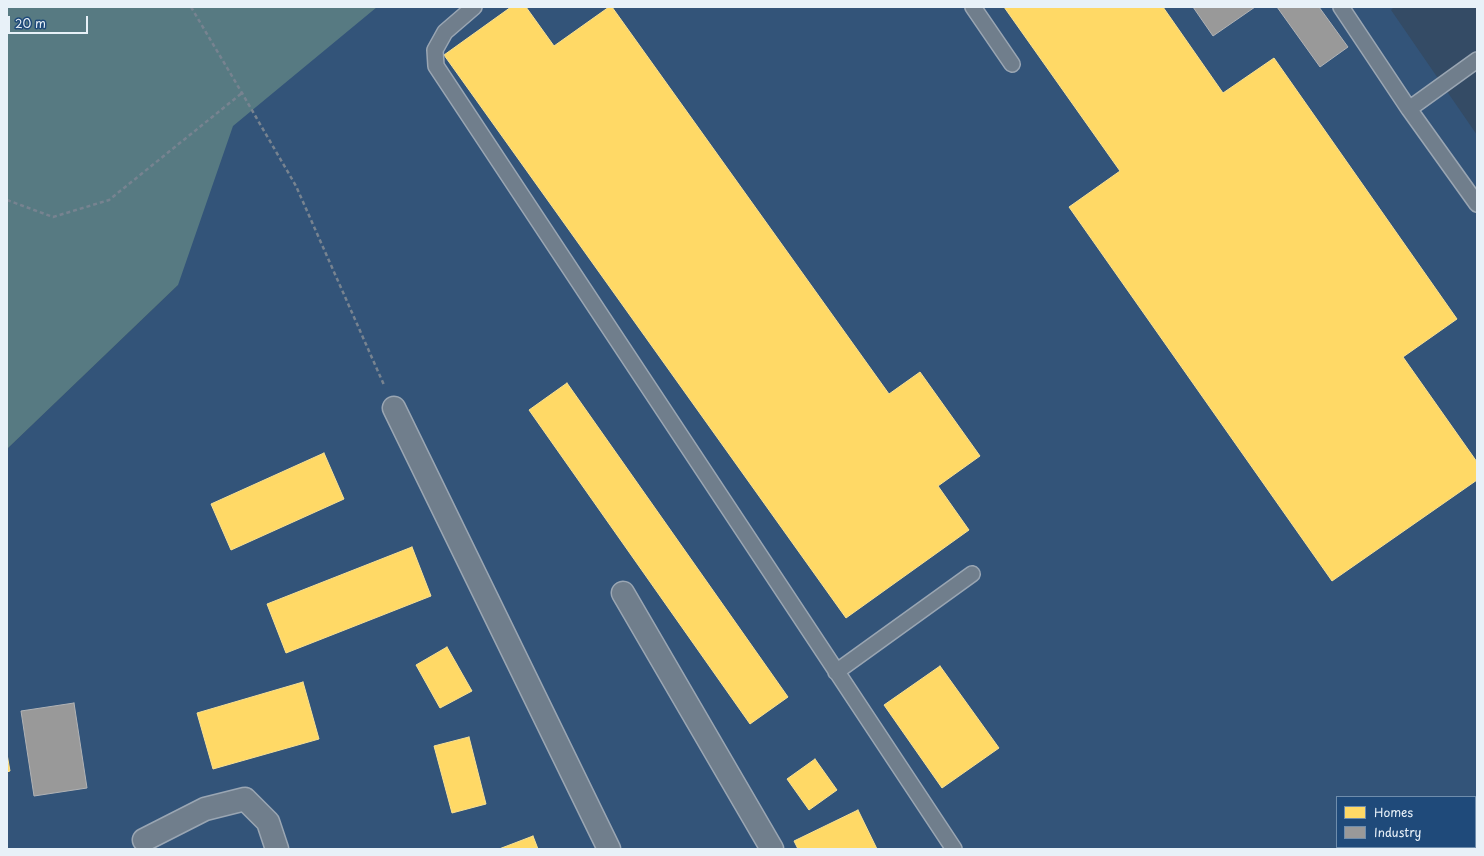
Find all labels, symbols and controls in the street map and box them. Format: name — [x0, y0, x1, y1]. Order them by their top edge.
scale bar — [10, 8, 90, 34]
text: 20 m — [15, 14, 46, 32]
legend — [1336, 796, 1476, 848]
text: Homes — [1374, 803, 1413, 821]
text: Industry — [1374, 823, 1421, 841]

